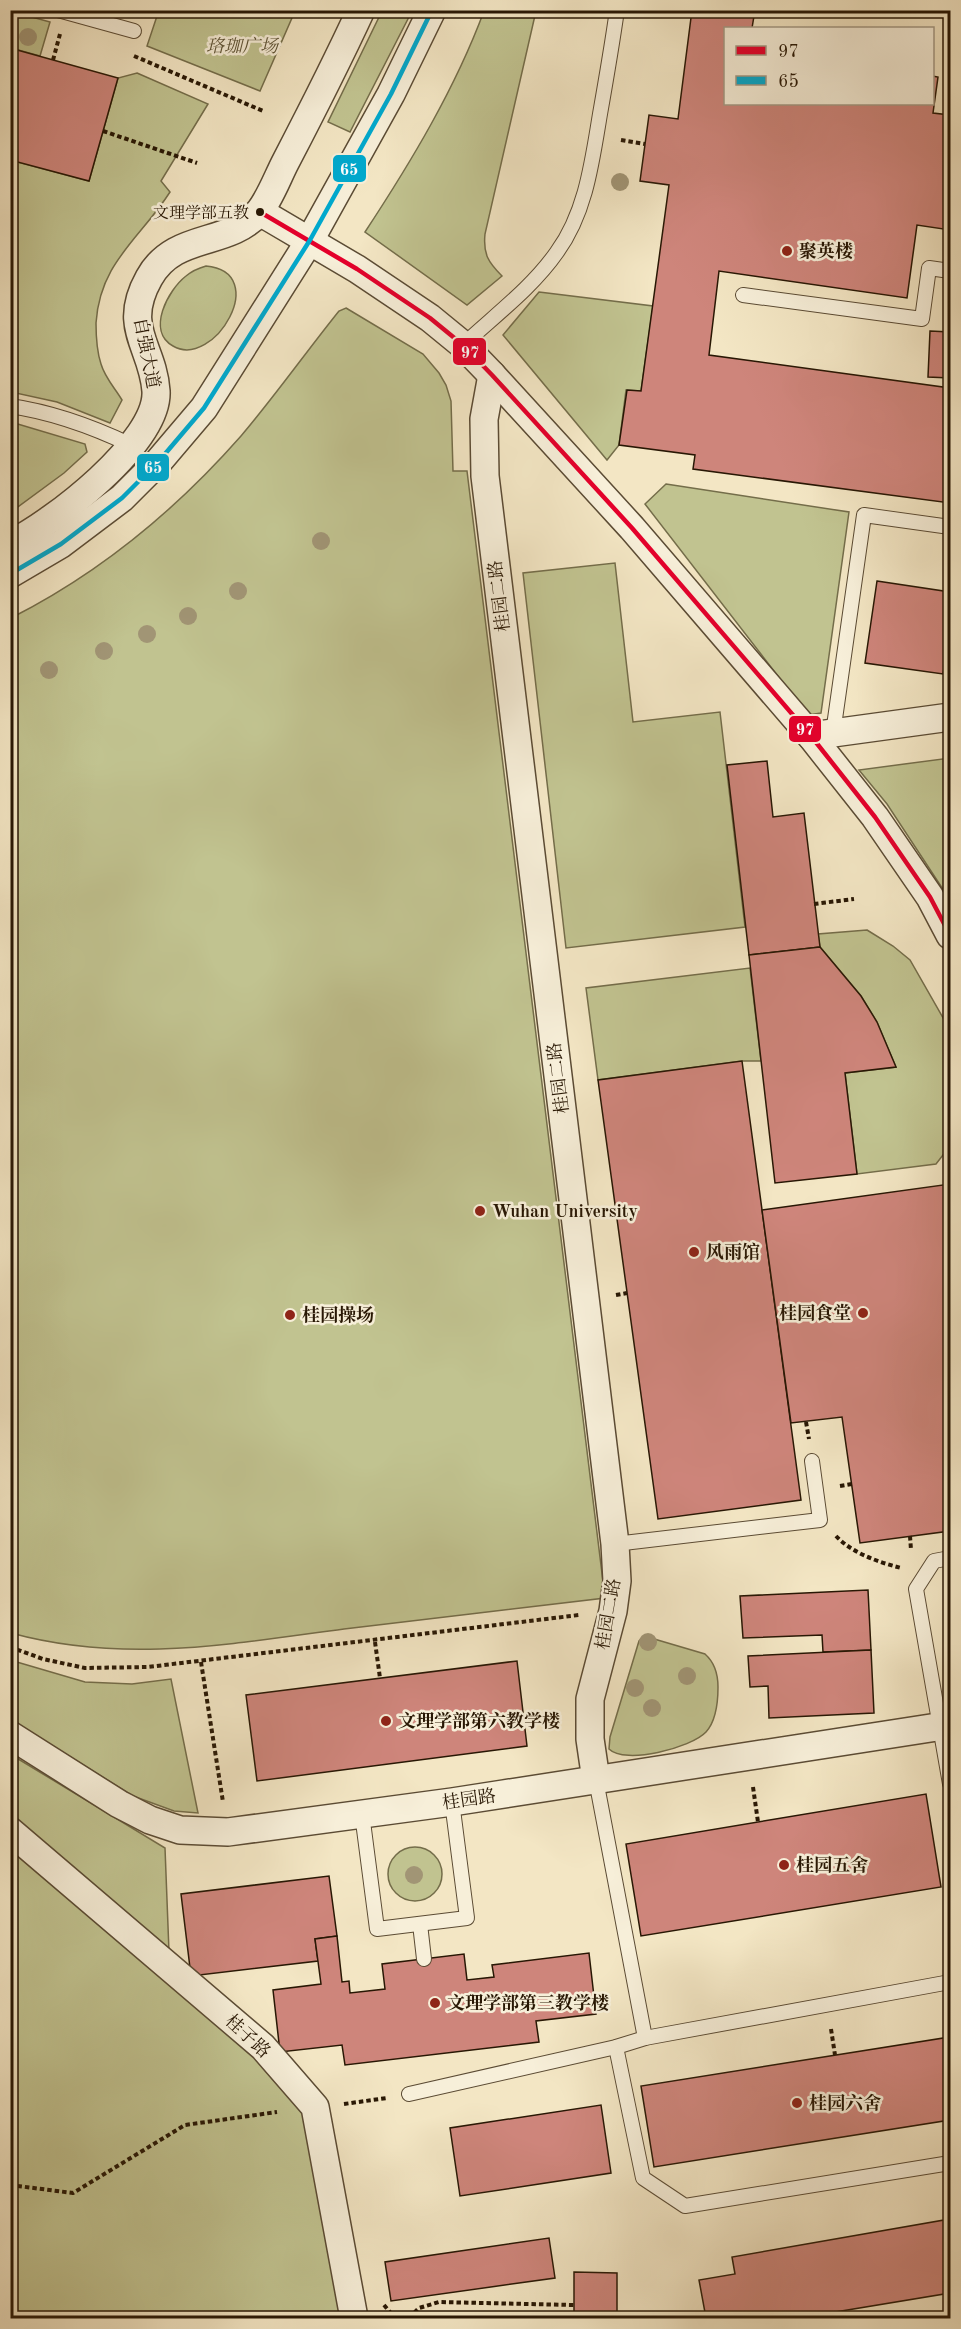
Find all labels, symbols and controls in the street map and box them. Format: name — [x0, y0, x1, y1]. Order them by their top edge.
legend — [724, 27, 934, 105]
park label: 珞珈广场 — [206, 36, 280, 56]
text: 97 — [778, 43, 799, 61]
text: 65 — [778, 73, 799, 91]
line badge: 65 — [332, 154, 367, 183]
text: 65 — [340, 163, 358, 179]
place label: 文理学部五教 — [153, 204, 249, 222]
marker: 文理学部五教 — [254, 206, 266, 218]
place label: 聚英楼 — [799, 241, 853, 261]
marker: 聚英楼 — [780, 244, 794, 258]
street label: 自强大道 — [130, 316, 164, 390]
line badge: 97 — [452, 337, 487, 366]
text: 97 — [461, 346, 479, 362]
line badge: 65 — [136, 453, 170, 482]
text: 65 — [144, 461, 162, 477]
street label: 桂园二路 — [485, 559, 513, 633]
line badge: 97 — [788, 715, 822, 743]
text: 97 — [796, 723, 814, 739]
street label: 桂园二路 — [544, 1041, 572, 1115]
place label: Wuhan University — [492, 1203, 638, 1221]
marker: Wuhan University — [473, 1204, 487, 1218]
place label: 风雨馆 — [706, 1242, 760, 1262]
marker: 风雨馆 — [687, 1245, 701, 1259]
place label: 桂园食堂 — [779, 1303, 851, 1323]
place label: 桂园操场 — [302, 1305, 374, 1325]
marker: 桂园食堂 — [856, 1306, 870, 1320]
marker: 桂园操场 — [283, 1308, 297, 1322]
street label: 桂园二路 — [592, 1577, 624, 1651]
place label: 文理学部第六教学楼 — [398, 1711, 560, 1731]
marker: 文理学部第六教学楼 — [379, 1714, 393, 1728]
street label: 桂园路 — [441, 1785, 497, 1813]
place label: 桂园五舍 — [796, 1855, 868, 1875]
marker: 桂园五舍 — [777, 1858, 791, 1872]
place label: 文理学部第三教学楼 — [447, 1993, 609, 2013]
marker: 文理学部第三教学楼 — [428, 1996, 442, 2010]
street label: 桂子路 — [221, 2010, 275, 2062]
place label: 桂园六舍 — [809, 2093, 881, 2113]
marker: 桂园六舍 — [790, 2096, 804, 2110]

